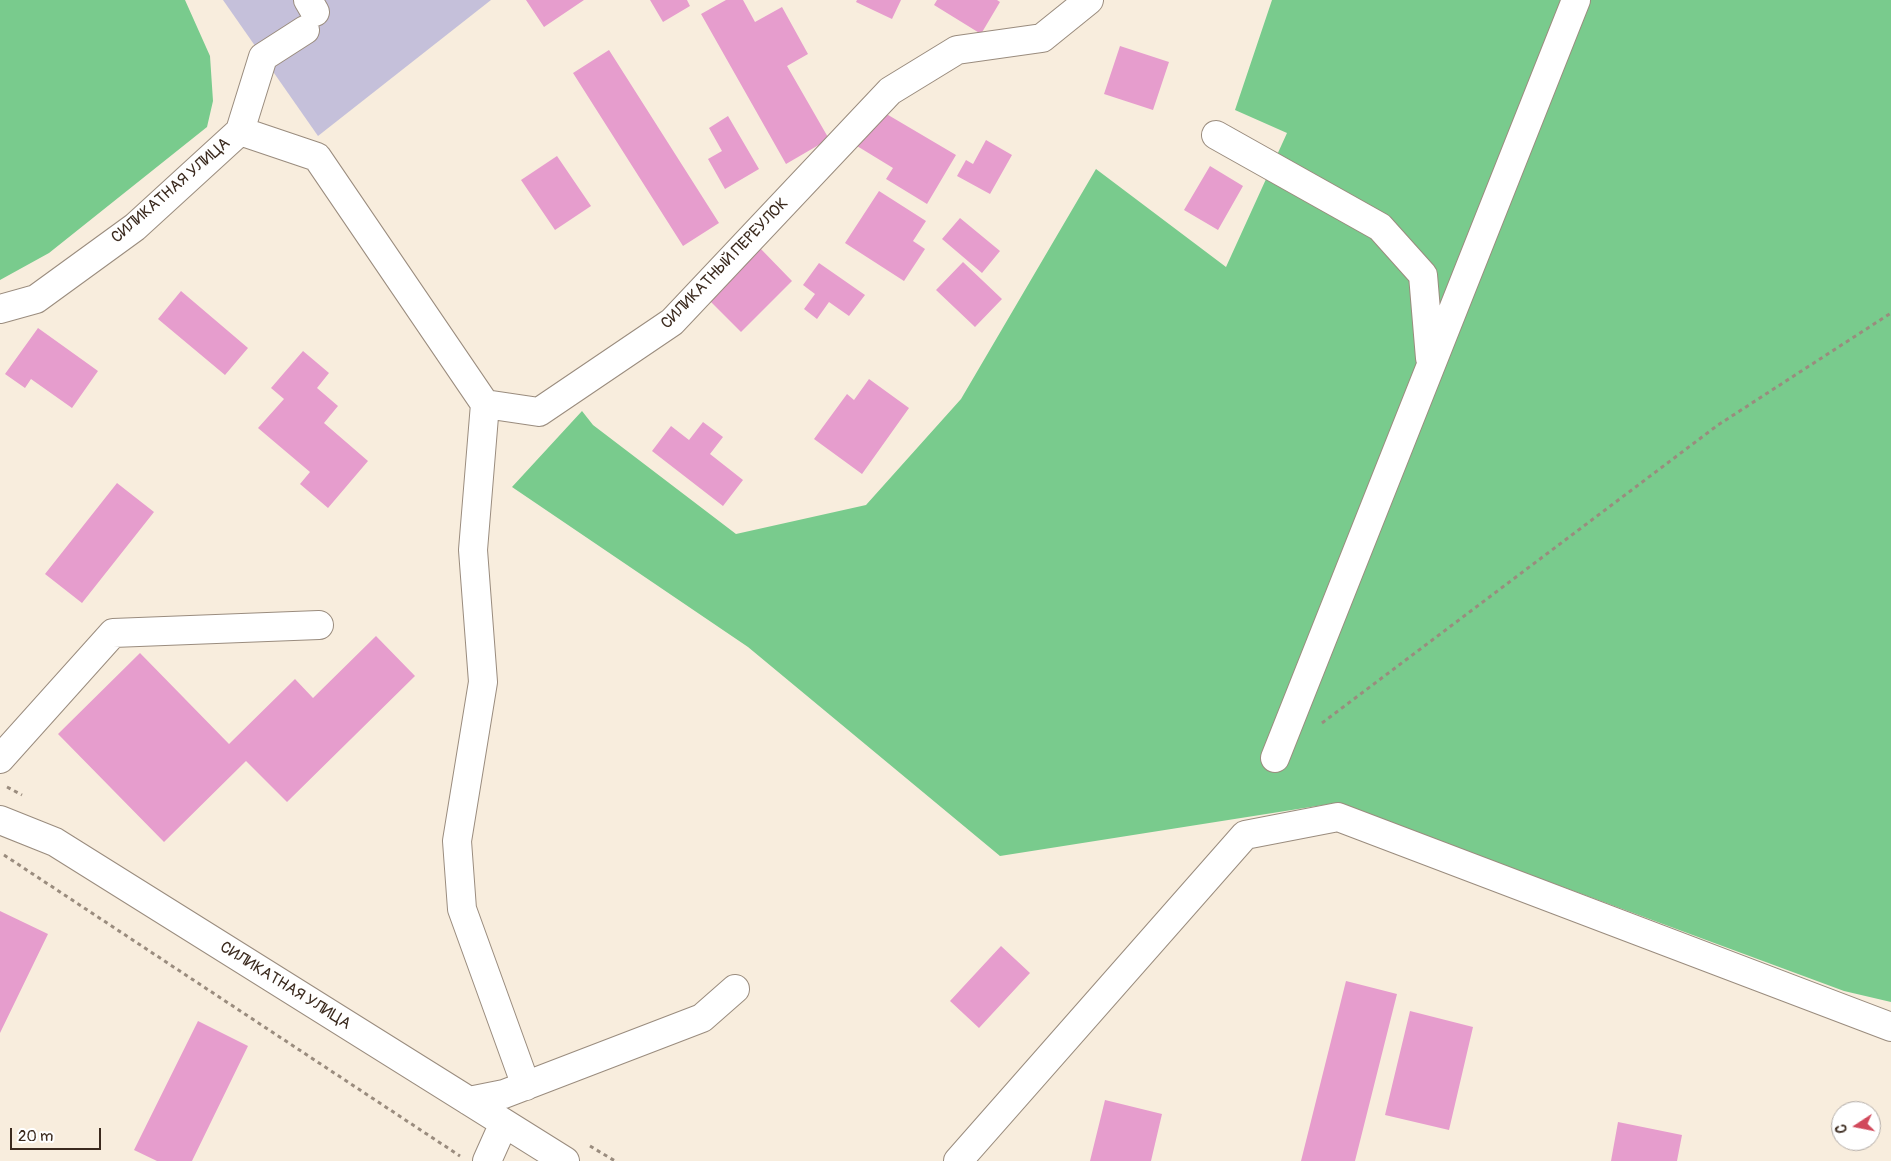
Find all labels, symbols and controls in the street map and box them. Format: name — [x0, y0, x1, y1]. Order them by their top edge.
street label: СИЛИКАТНАЯ УЛИЦА — [108, 134, 234, 248]
street label: СИЛИКАТНЫЙ ПЕРЕУЛОК — [657, 195, 793, 333]
street label: СИЛИКАТНАЯ УЛИЦА — [216, 938, 354, 1034]
north arrow — [1831, 1101, 1881, 1151]
scale bar — [12, 1118, 104, 1150]
text: С — [1833, 1123, 1851, 1135]
text: 20 m — [18, 1127, 53, 1146]

